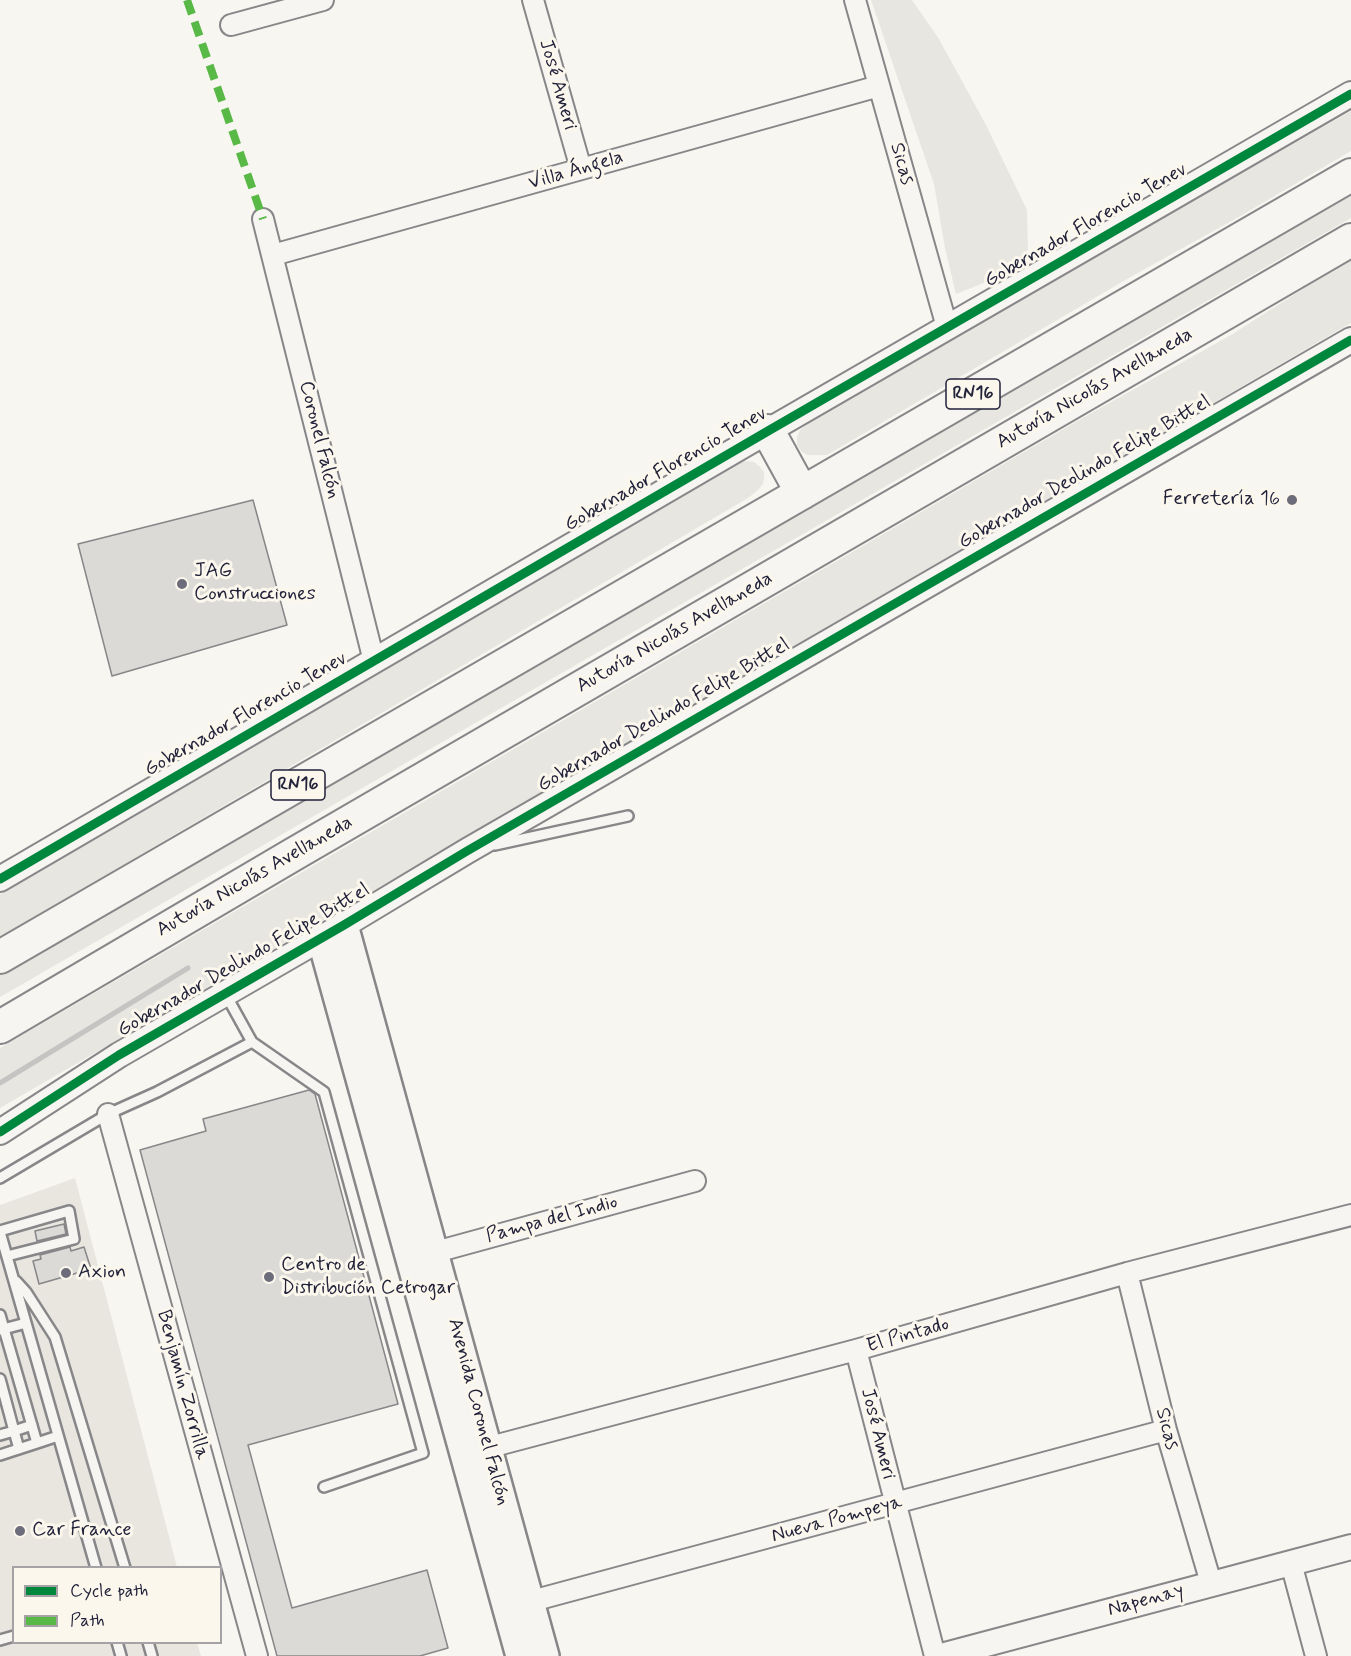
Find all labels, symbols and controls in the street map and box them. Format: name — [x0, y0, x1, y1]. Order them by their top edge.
street label: José Ameri — [533, 37, 581, 133]
street label: Sicas — [884, 140, 918, 188]
street label: Villa Ángela — [526, 146, 626, 196]
street label: Gobernador Florencio Tenev — [981, 158, 1191, 294]
street label: Autovía Nicolás Avellaneda — [993, 323, 1197, 455]
street label: Coronel Falcón — [293, 379, 345, 501]
road number: RN16 — [946, 379, 1000, 409]
street label: Gobernador Deolindo Felipe Bittel — [955, 391, 1215, 555]
street label: Gobernador Florencio Tenev — [561, 402, 771, 538]
place label: Ferretería 16 — [1163, 488, 1280, 512]
marker: Ferretería 16 — [1285, 493, 1299, 507]
place label: JAG Construcciones — [194, 560, 316, 607]
street label: Autovía Nicolás Avellaneda — [573, 567, 777, 699]
marker: JAG Construcciones — [175, 577, 189, 591]
street label: Gobernador Deolindo Felipe Bittel — [534, 634, 794, 798]
street label: Gobernador Florencio Tenev — [141, 647, 351, 783]
road number: RN16 — [271, 770, 325, 800]
street label: Autovía Nicolás Avellaneda — [153, 811, 357, 943]
street label: Gobernador Deolindo Felipe Bittel — [114, 879, 374, 1043]
street label: Pampa del Indio — [484, 1191, 620, 1249]
place label: Centro de Distribución Cetrogar — [281, 1254, 455, 1301]
place label: Axion — [78, 1261, 126, 1285]
marker: Axion — [59, 1266, 73, 1280]
marker: Centro de Distribución Cetrogar — [262, 1270, 276, 1284]
street label: Benjamín Zorrilla — [151, 1308, 213, 1462]
street label: El Pintado — [864, 1313, 952, 1359]
street label: Avenida Coronel Falcón — [441, 1316, 515, 1508]
street label: José Ameri — [854, 1386, 900, 1482]
street label: Sicas — [1149, 1405, 1183, 1453]
street label: Nueva Pompeya — [769, 1491, 905, 1549]
place label: Car France — [32, 1519, 132, 1543]
marker: Car France — [13, 1524, 27, 1538]
legend — [12, 1566, 222, 1644]
text: Cycle path — [70, 1579, 148, 1603]
street label: Napenay — [1105, 1579, 1187, 1623]
text: Path — [70, 1609, 105, 1633]

